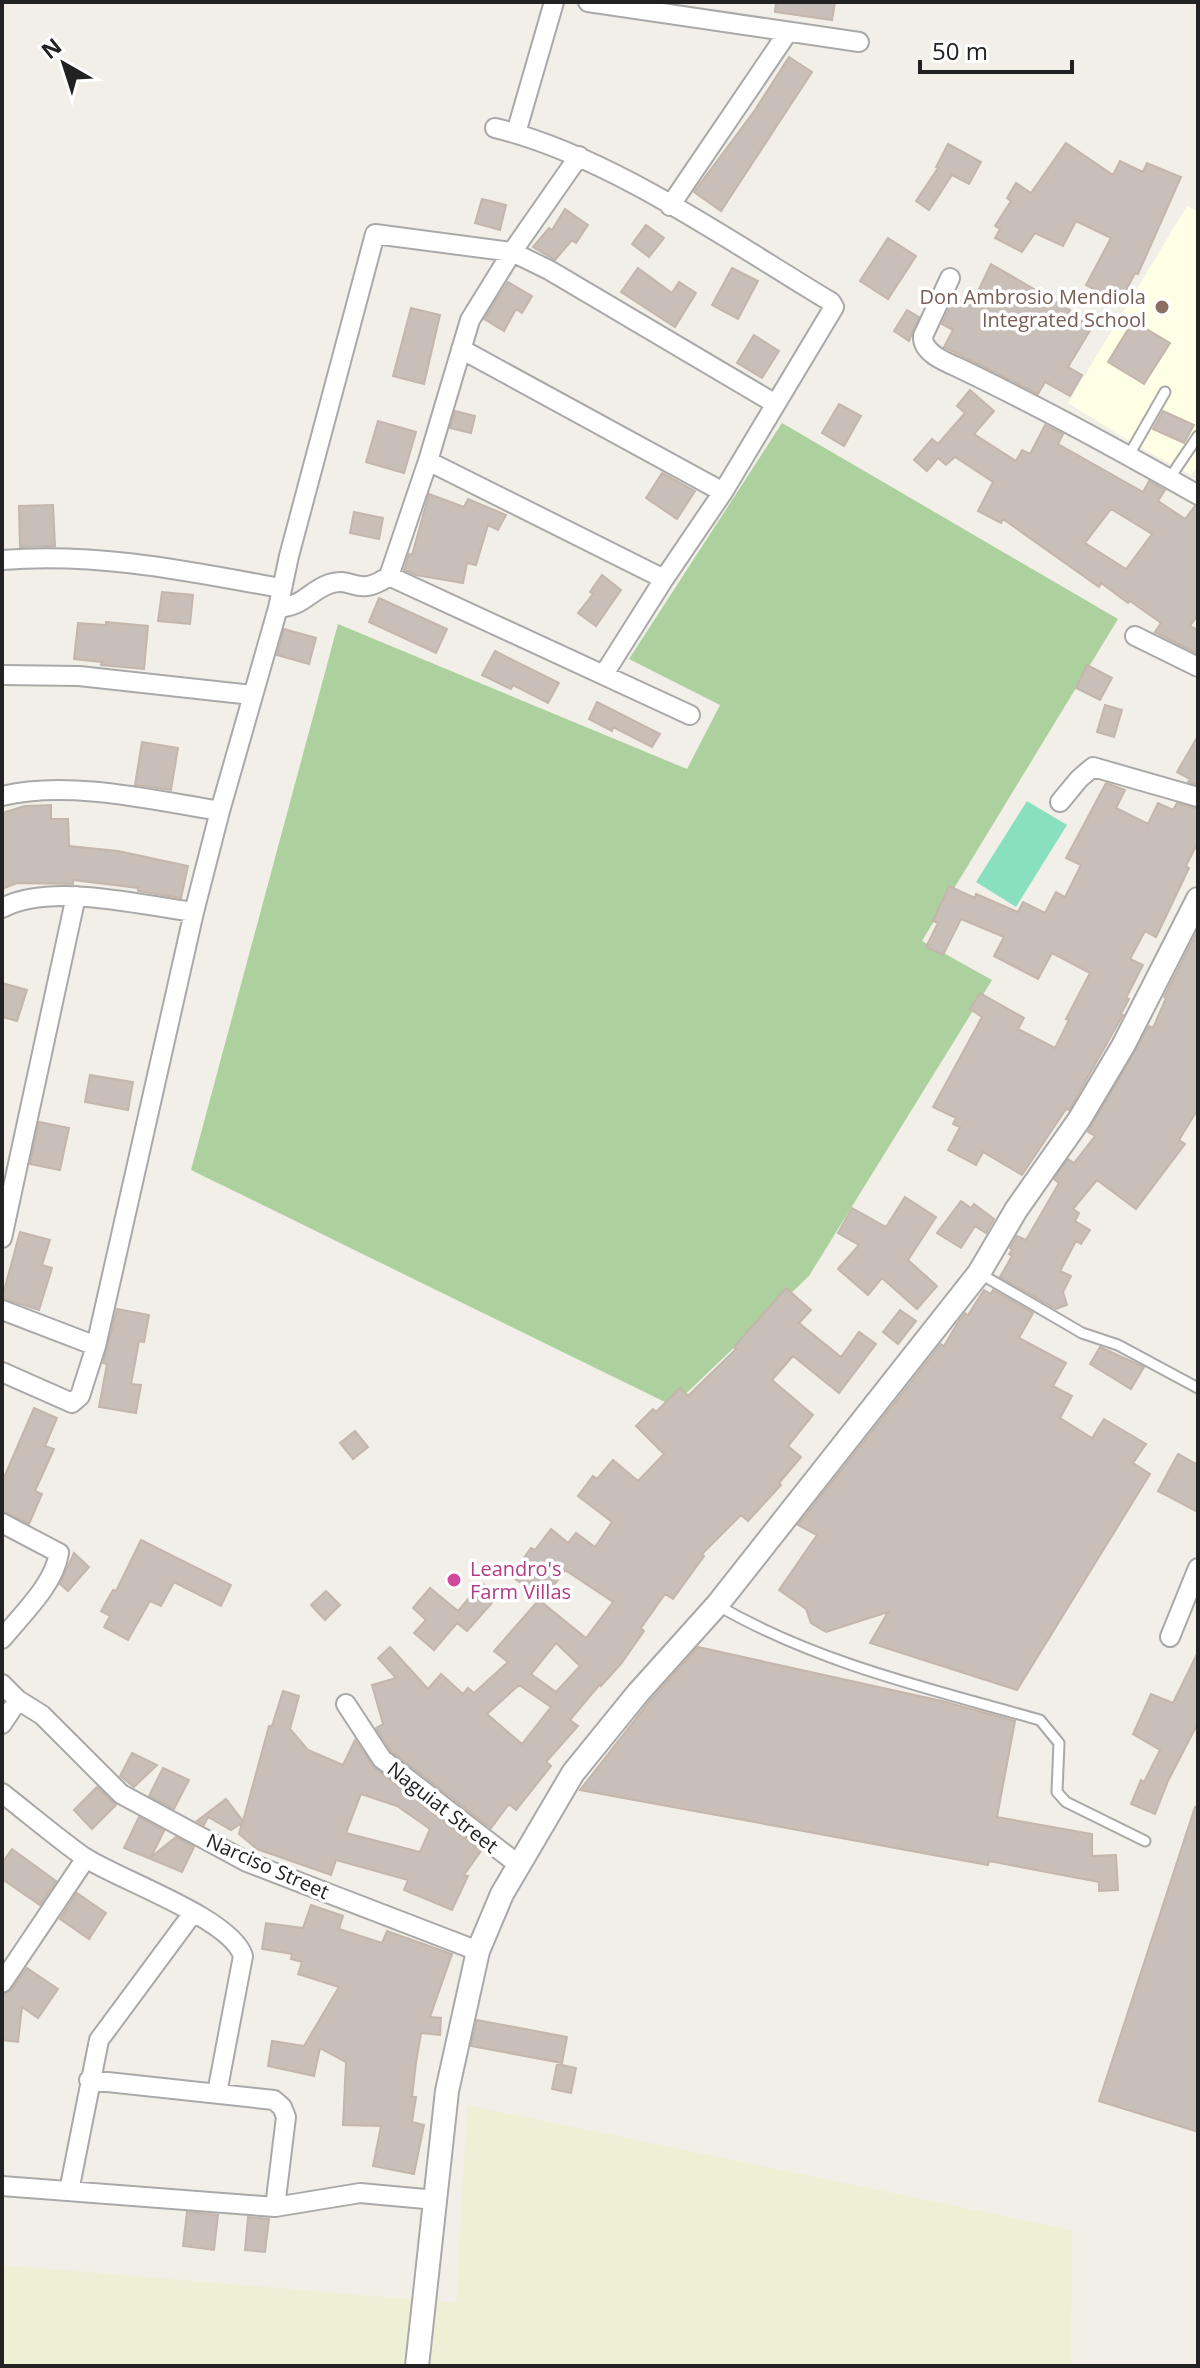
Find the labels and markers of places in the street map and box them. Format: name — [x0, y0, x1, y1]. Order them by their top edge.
place label: Don Ambrosio Mendiola Integrated School — [920, 283, 1146, 333]
marker: Don Ambrosio Mendiola Integrated School — [1153, 298, 1171, 316]
place label: Leandro's Farm Villas — [470, 1555, 571, 1605]
marker: Leandro's Farm Villas — [445, 1571, 463, 1589]

